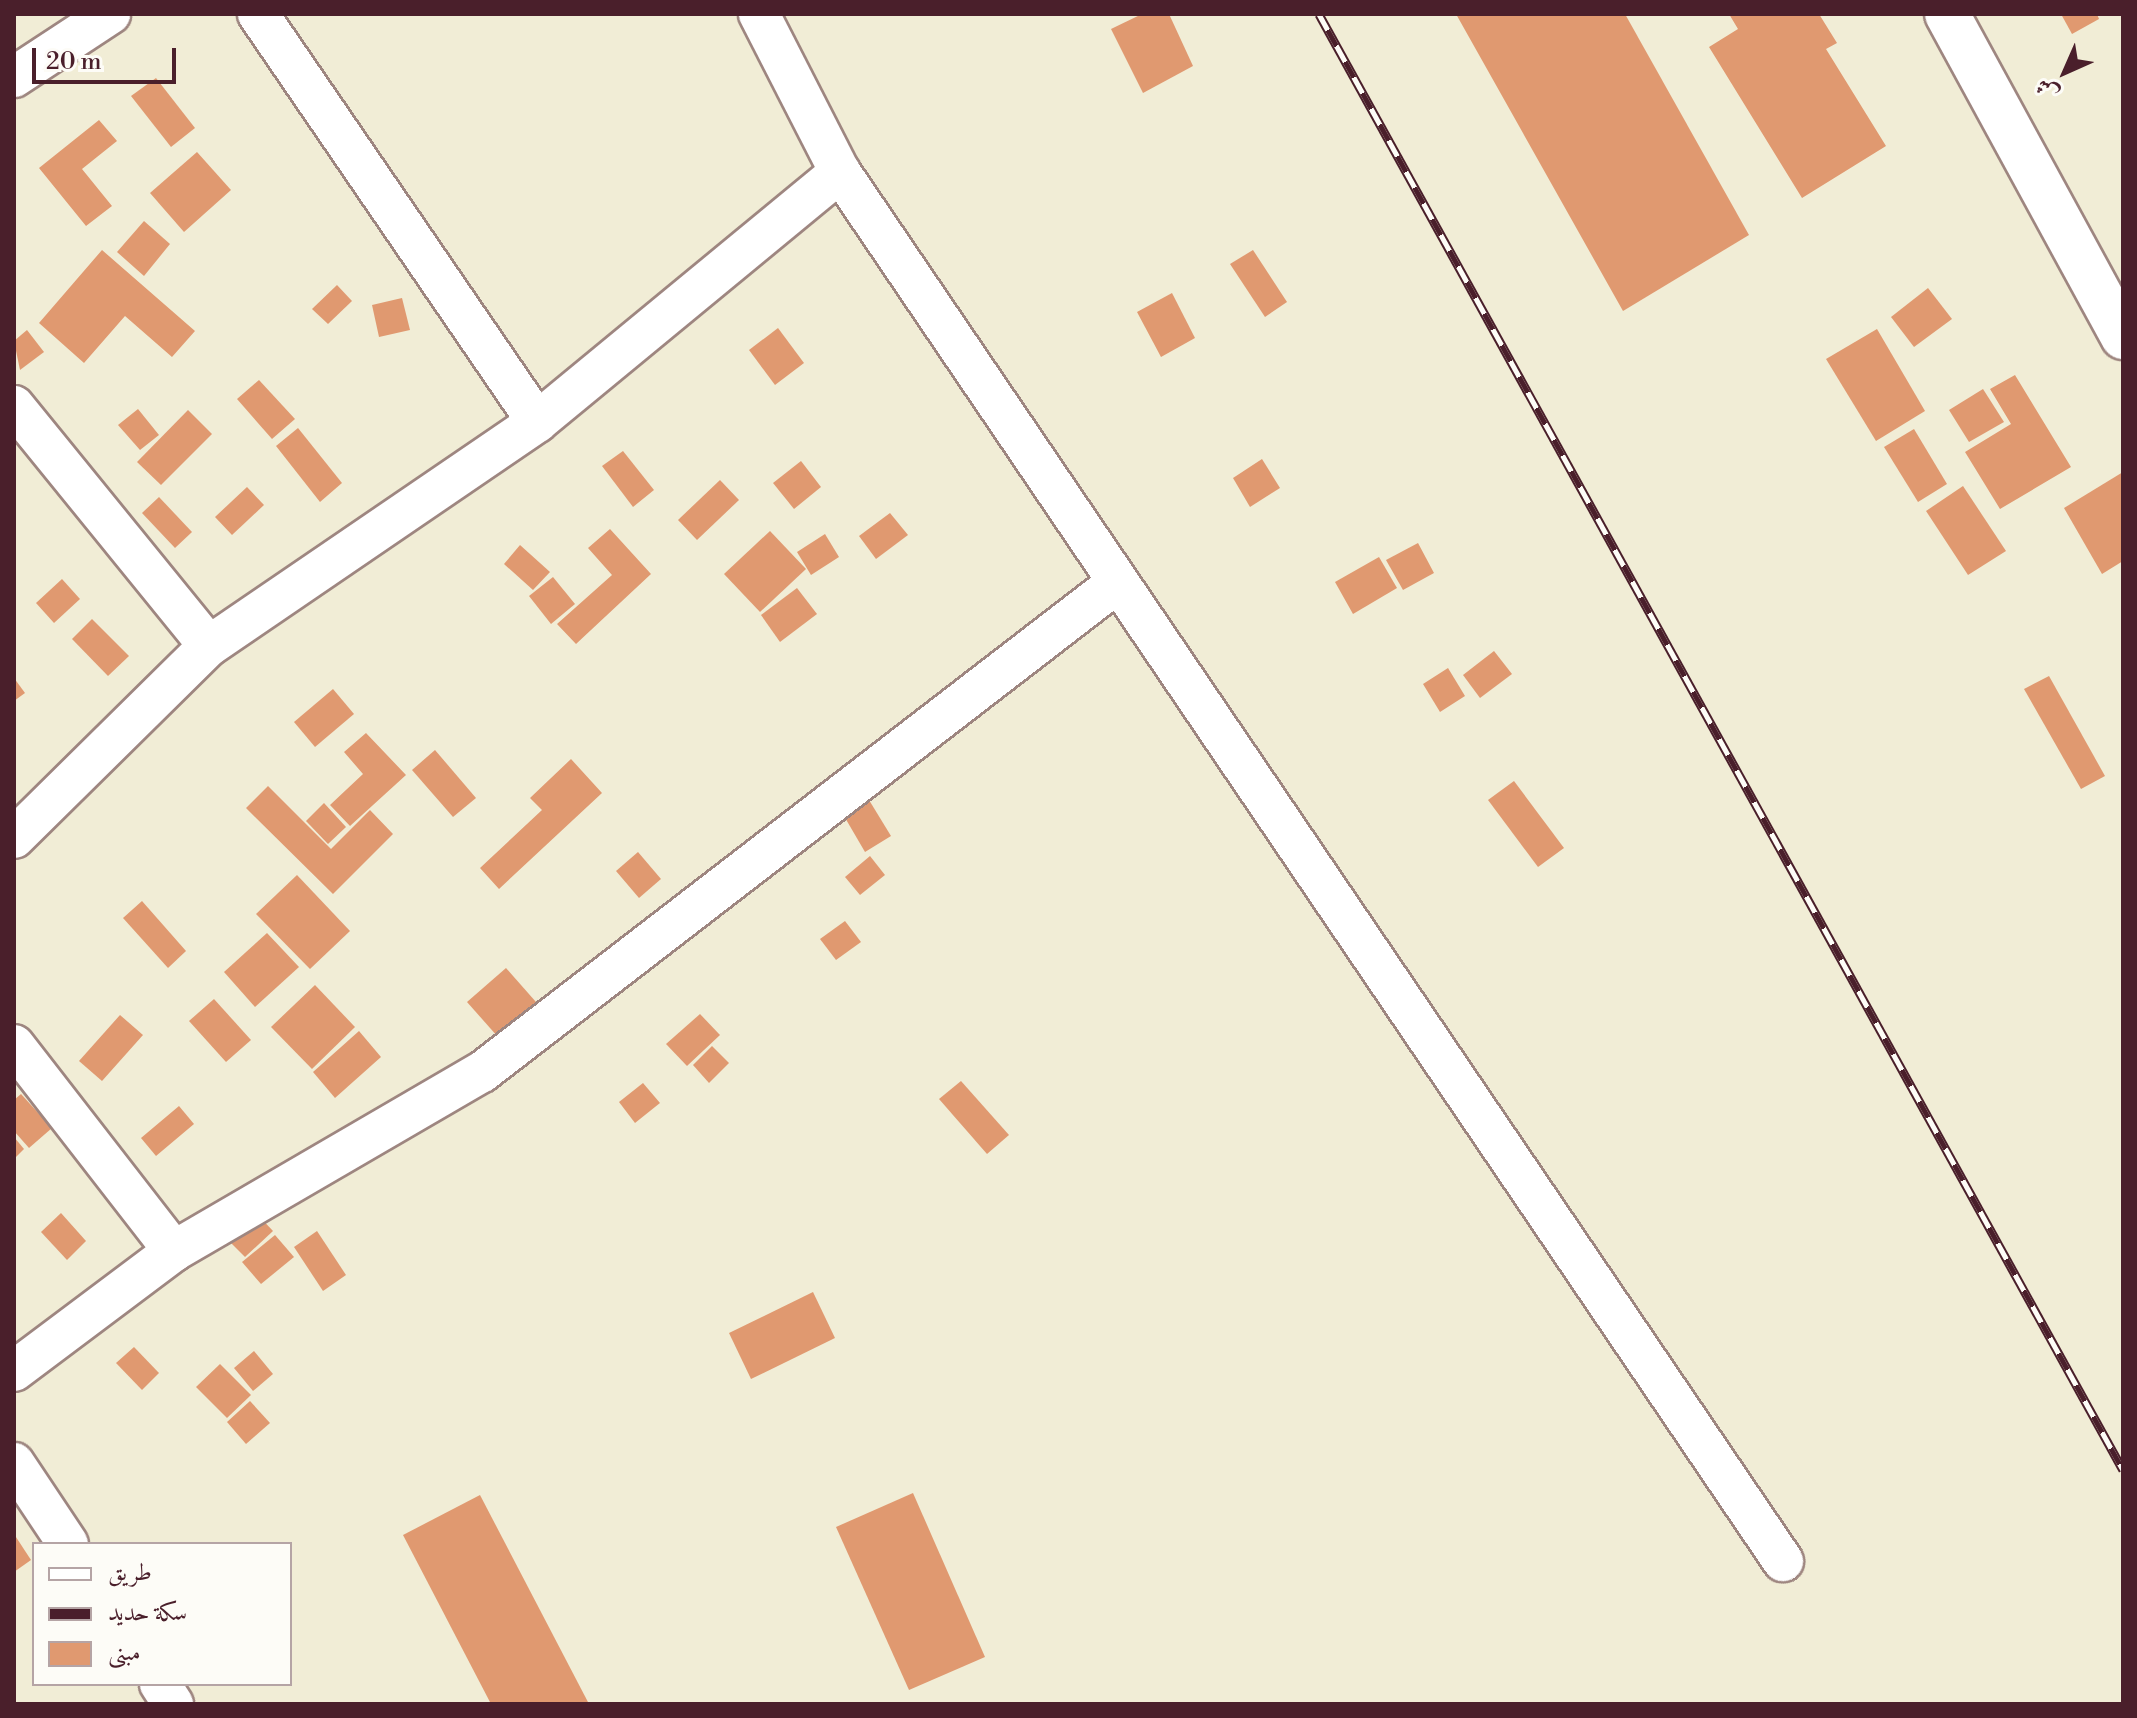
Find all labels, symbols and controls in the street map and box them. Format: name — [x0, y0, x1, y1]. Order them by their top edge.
scale bar — [36, 32, 180, 82]
north arrow — [2025, 32, 2105, 112]
text: 20 m — [46, 47, 102, 77]
text: ش — [2030, 72, 2065, 107]
legend — [32, 1542, 292, 1686]
text: طريق — [108, 1558, 152, 1588]
text: سكة حديد — [108, 1598, 187, 1628]
text: مبنى — [108, 1638, 141, 1668]

